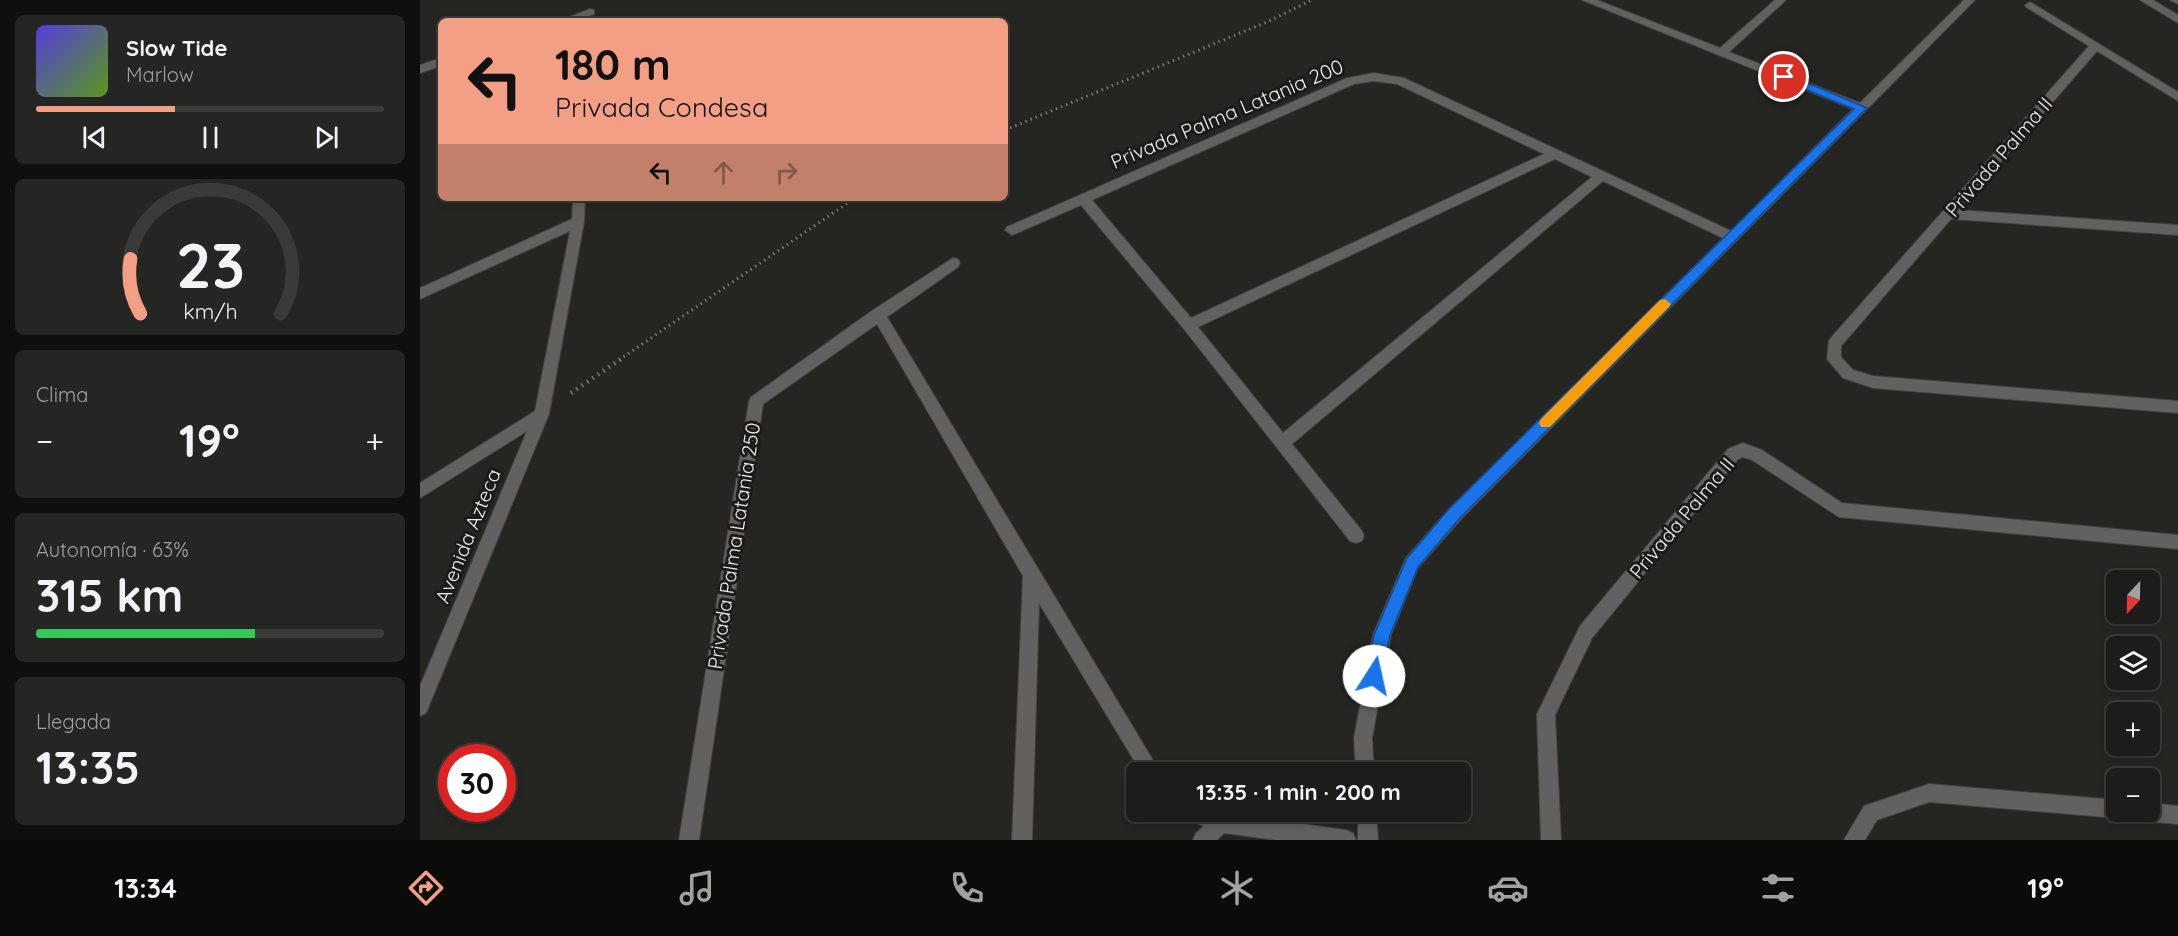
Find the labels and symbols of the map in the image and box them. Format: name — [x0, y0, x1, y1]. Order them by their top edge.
pin — [1758, 51, 1809, 102]
street label: Privada Palma Latania 200 — [1107, 53, 1347, 174]
street label: Privada Palma II — [1940, 92, 2057, 222]
street label: Privada Palma Latania 250 — [702, 421, 765, 671]
street label: Privada Palma II — [1624, 452, 1740, 583]
street label: Avenida Azteca — [429, 465, 506, 607]
north arrow — [2106, 570, 2160, 624]
position arrow — [1342, 644, 1406, 708]
speed limit sign: 30 — [438, 744, 516, 822]

